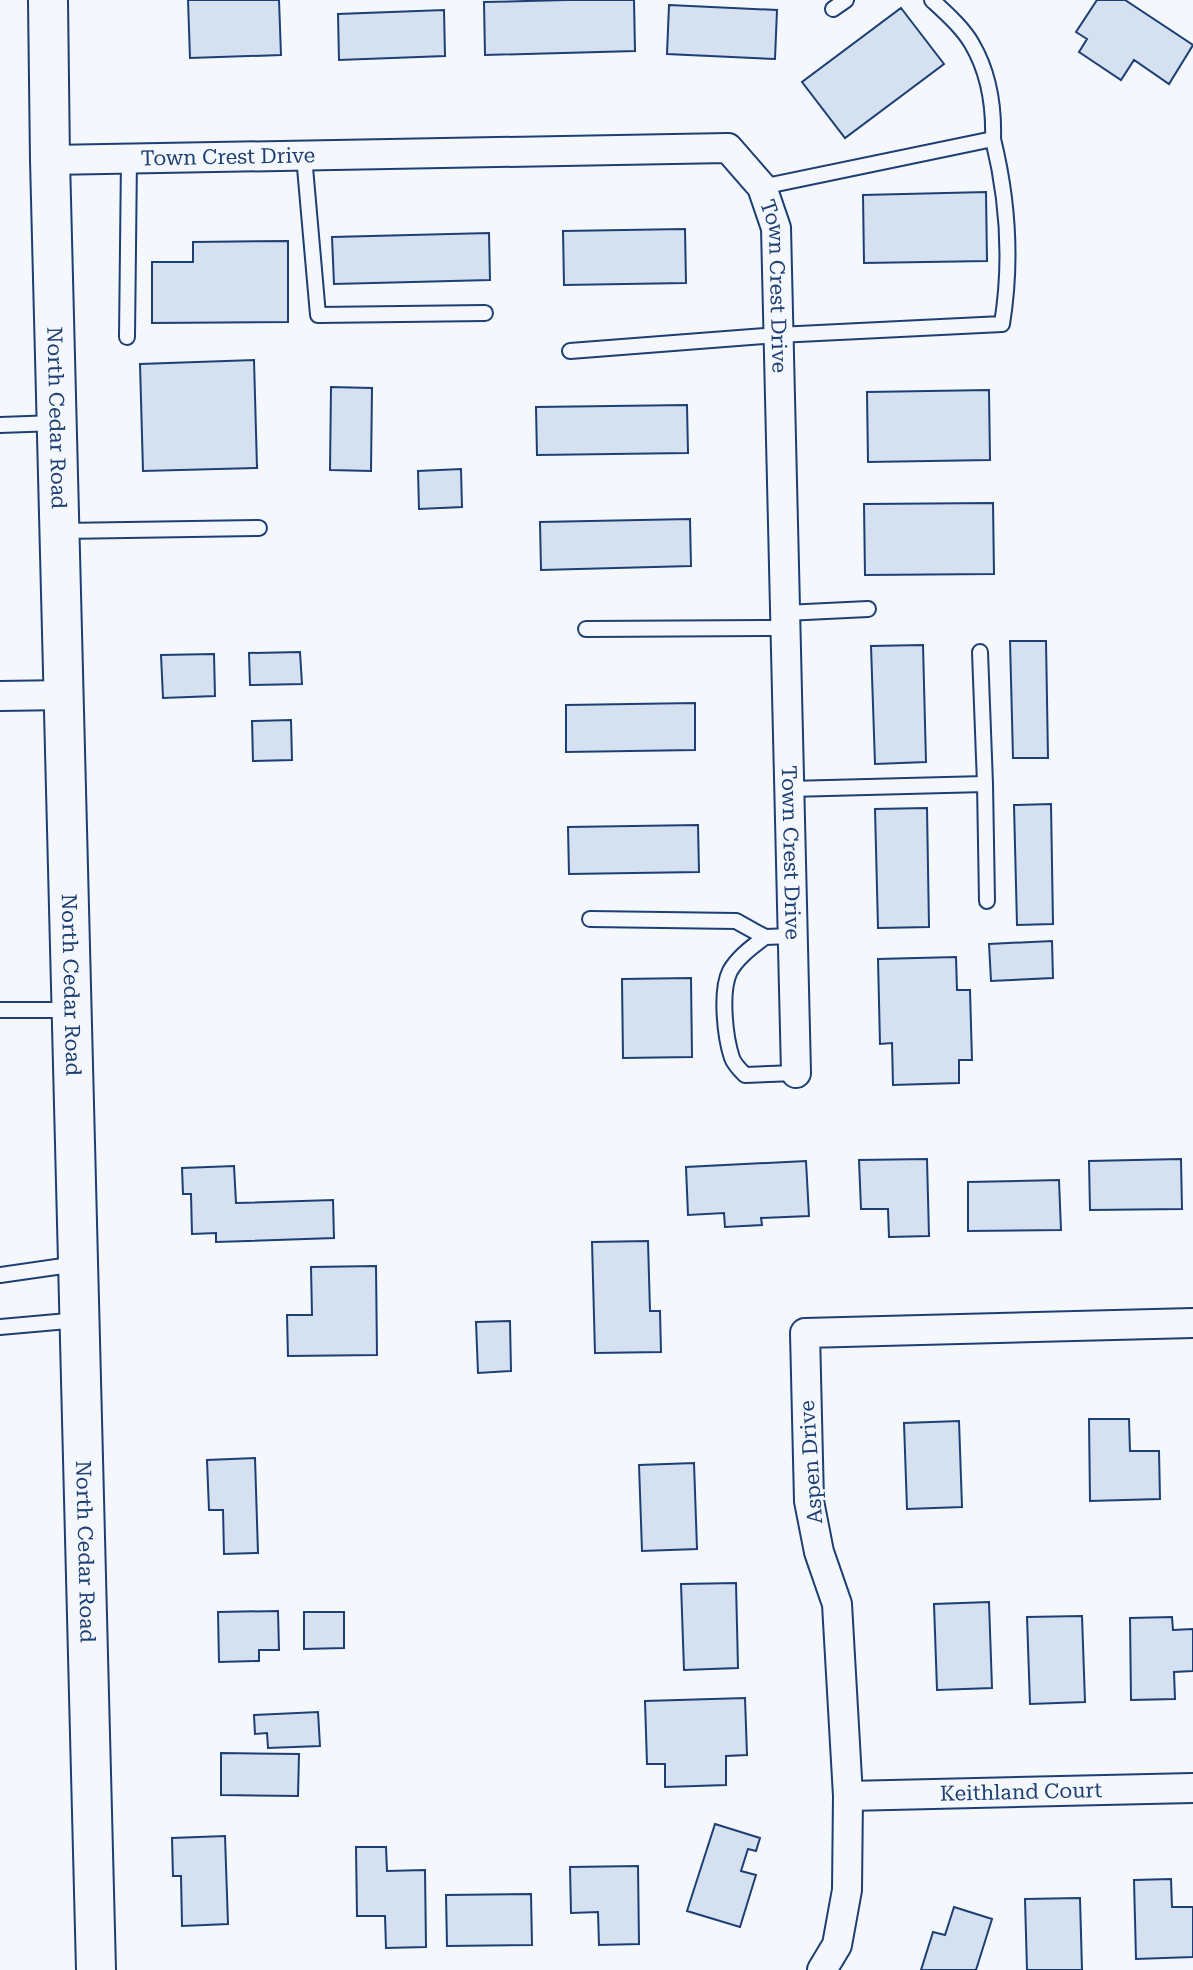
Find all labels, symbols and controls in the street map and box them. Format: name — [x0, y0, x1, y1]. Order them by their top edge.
street label: Town Crest Drive — [140, 143, 315, 170]
street label: Town Crest Drive — [755, 196, 791, 373]
street label: North Cedar Road — [42, 326, 71, 510]
street label: Town Crest Drive — [777, 765, 805, 940]
street label: North Cedar Road — [57, 893, 85, 1077]
street label: Aspen Drive — [795, 1399, 827, 1525]
street label: North Cedar Road — [71, 1460, 100, 1644]
street label: Keithland Court — [939, 1778, 1103, 1806]

